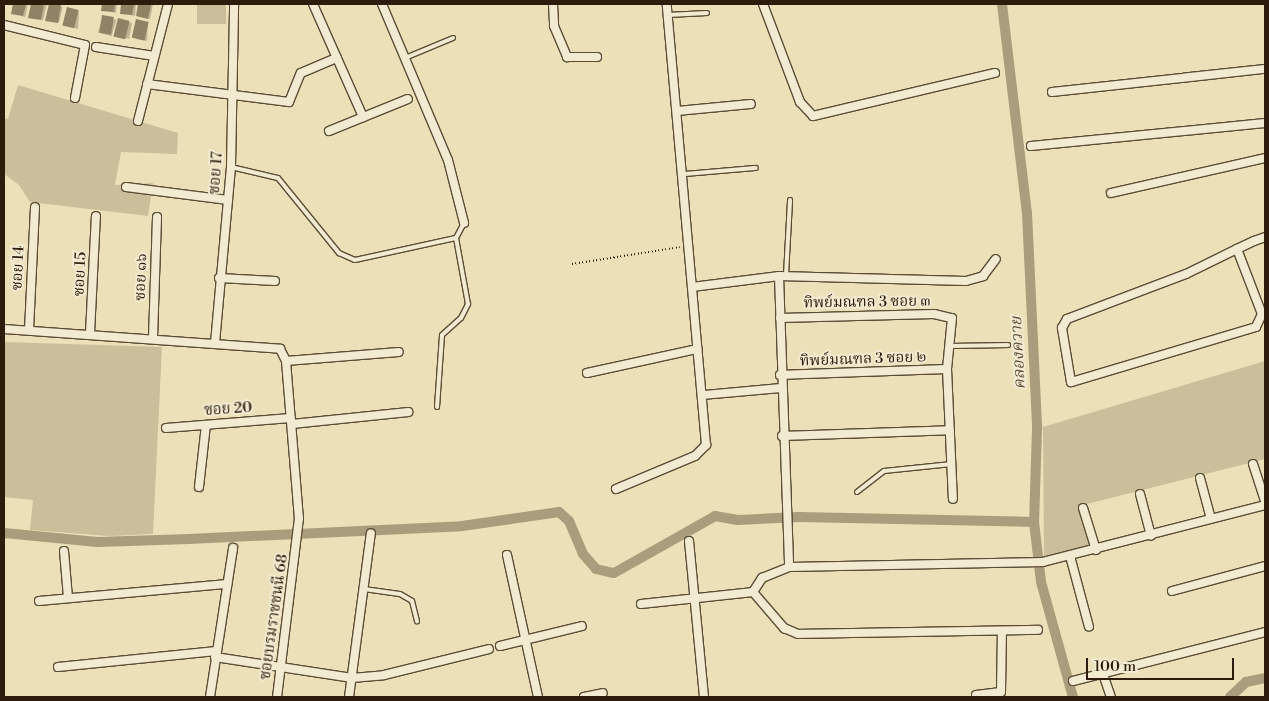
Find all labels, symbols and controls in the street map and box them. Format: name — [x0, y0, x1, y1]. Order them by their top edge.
street label: ซอย 17 — [206, 151, 226, 195]
street label: ซอย 14 — [8, 245, 28, 291]
street label: ซอย 15 — [70, 251, 90, 297]
street label: ซอย ๑๖ — [131, 253, 151, 301]
street label: ทิพย์มณฑล 3 ซอย ๓ — [803, 292, 931, 312]
water label: คลองควาย — [1007, 316, 1029, 390]
street label: ทิพย์มณฑล 3 ซอย ๒ — [799, 348, 927, 370]
street label: ซอย 20 — [203, 398, 253, 420]
street label: ซอยบรมราชชนนี 68 — [256, 553, 292, 681]
scale bar — [1089, 648, 1236, 680]
text: 100 m — [1094, 657, 1136, 676]

